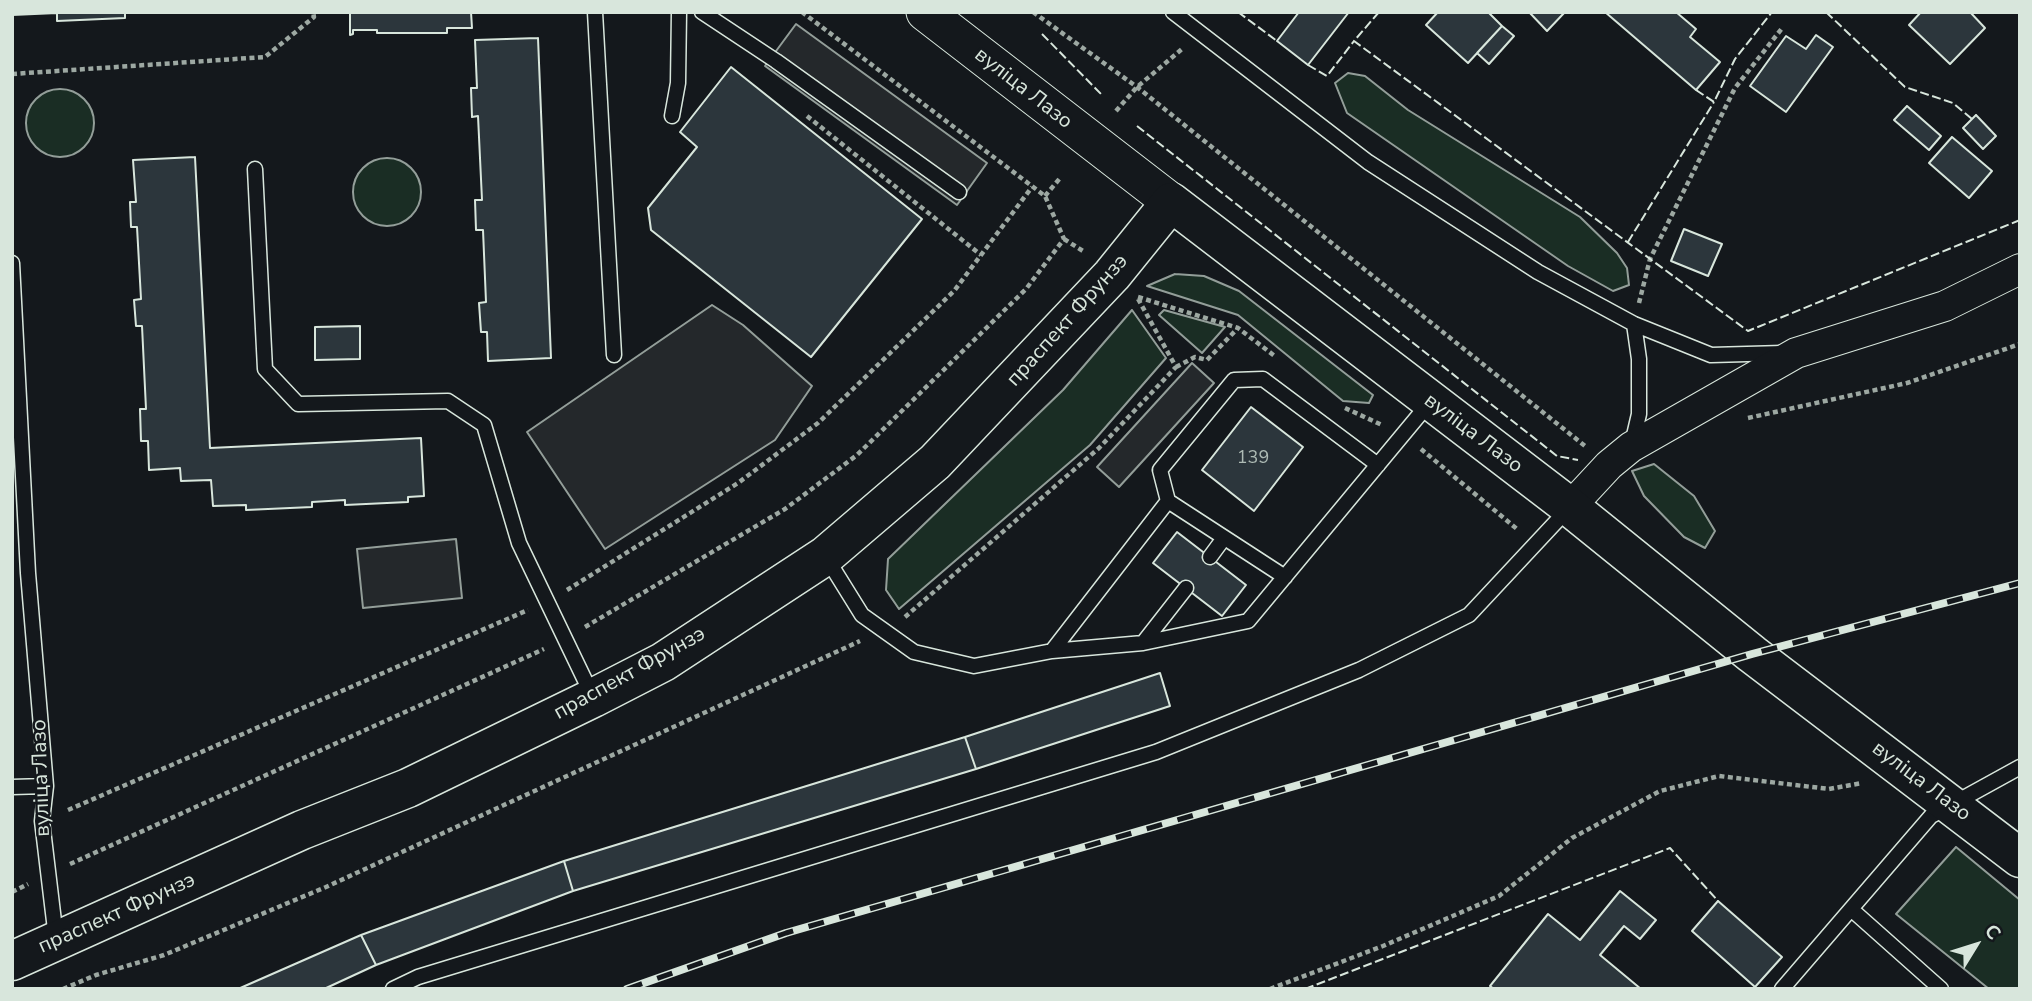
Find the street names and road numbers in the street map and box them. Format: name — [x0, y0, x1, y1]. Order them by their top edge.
street label: вуліца Лазо — [969, 43, 1077, 135]
street label: праспект Фрунзэ — [1002, 250, 1134, 392]
street label: вуліца Лазо — [1419, 389, 1527, 479]
street label: праспект Фрунзэ — [550, 622, 710, 726]
street label: вуліца Лазо — [27, 719, 57, 837]
street label: вуліца Лазо — [1867, 737, 1975, 827]
street label: праспект Фрунзэ — [34, 868, 200, 960]

